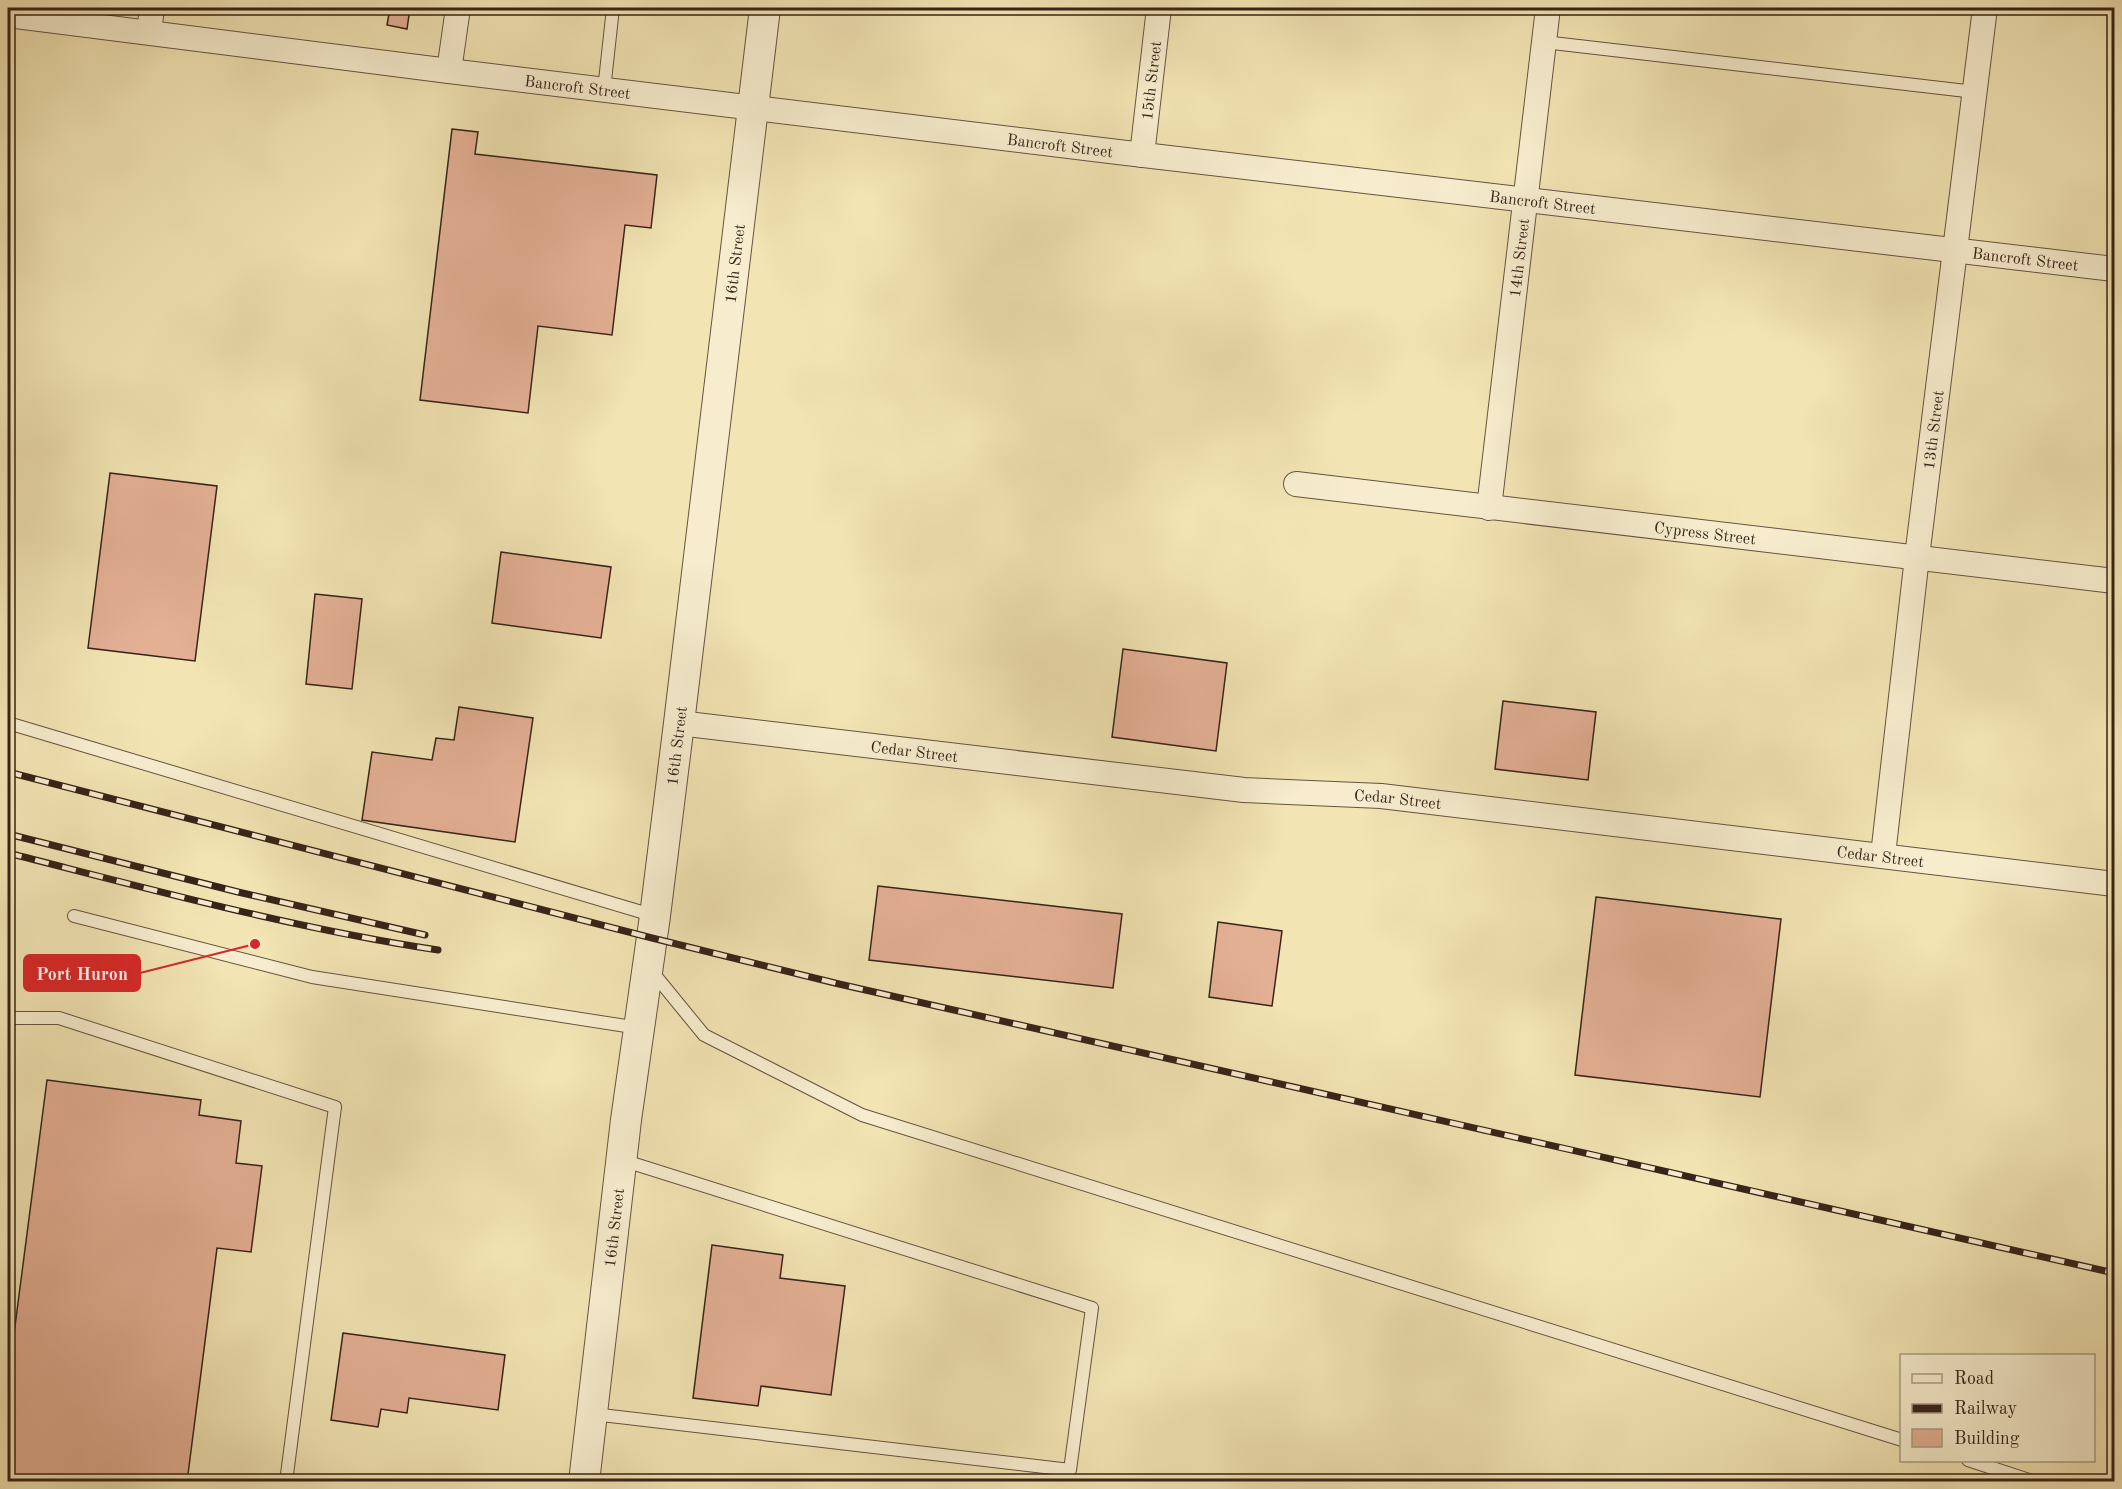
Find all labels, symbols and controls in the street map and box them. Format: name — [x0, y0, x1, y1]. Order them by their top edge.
street label: 15th Street — [1140, 40, 1165, 121]
street label: Bancroft Street — [523, 74, 632, 103]
street label: Bancroft Street — [1006, 133, 1114, 161]
street label: Bancroft Street — [1488, 190, 1597, 218]
street label: 14th Street — [1508, 217, 1533, 299]
street label: 16th Street — [724, 223, 749, 304]
street label: Bancroft Street — [1971, 246, 2080, 275]
street label: 13th Street — [1922, 389, 1948, 471]
street label: Cypress Street — [1653, 521, 1757, 549]
street label: 16th Street — [665, 705, 691, 787]
street label: Cedar Street — [870, 740, 959, 766]
street label: Cedar Street — [1354, 789, 1443, 813]
street label: Cedar Street — [1836, 845, 1925, 871]
callout: Port Huron — [24, 955, 140, 991]
text: Port Huron — [36, 966, 128, 984]
street label: 16th Street — [603, 1187, 628, 1269]
legend — [1900, 1354, 2095, 1462]
text: Road — [1954, 1370, 1994, 1388]
text: Railway — [1954, 1400, 2017, 1418]
text: Building — [1954, 1430, 2020, 1448]

